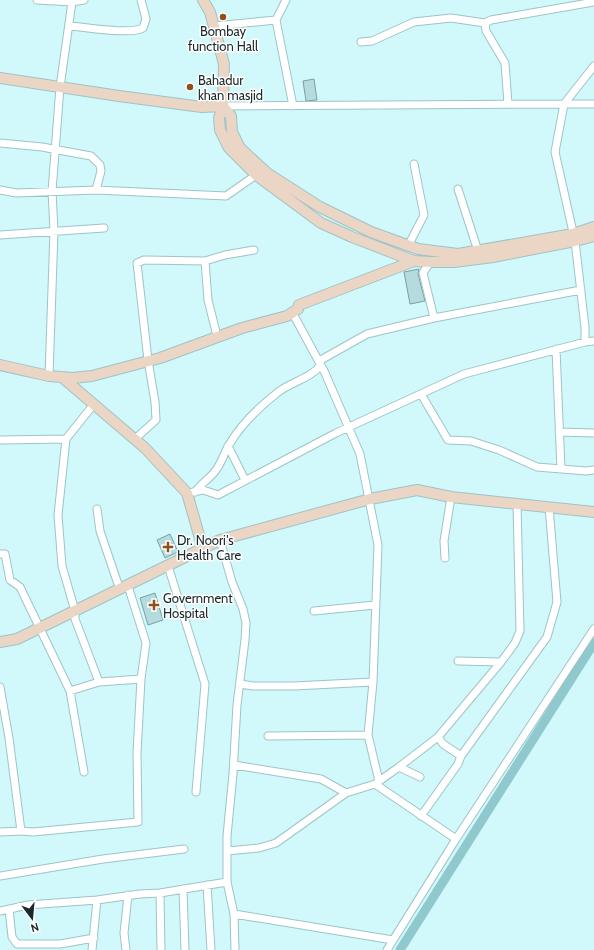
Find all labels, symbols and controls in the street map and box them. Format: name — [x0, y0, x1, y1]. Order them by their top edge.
marker: Bombay function Hall — [218, 12, 228, 22]
place label: Bombay function Hall — [188, 23, 258, 54]
place label: Bahadur khan masjid — [198, 72, 263, 104]
marker: Bahadur khan masjid — [185, 82, 195, 92]
place label: Dr. Noori's Health Care — [177, 532, 241, 563]
marker: Dr. Noori's Health Care — [162, 541, 174, 553]
place label: Government Hospital — [163, 590, 233, 621]
marker: Government Hospital — [148, 599, 160, 611]
north arrow — [12, 898, 52, 938]
text: N — [29, 920, 40, 935]

